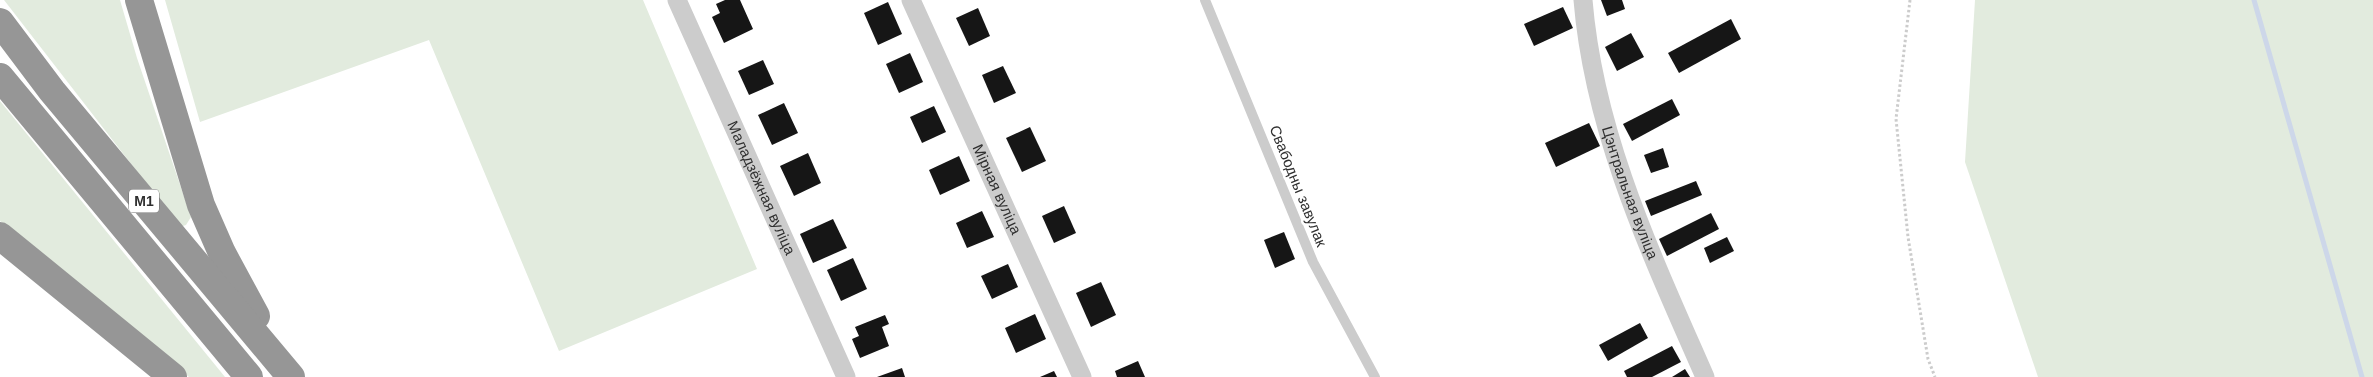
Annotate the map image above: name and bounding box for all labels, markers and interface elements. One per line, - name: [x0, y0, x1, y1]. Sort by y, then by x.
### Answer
- street label: Маладзёжная вуліца: [724, 118, 799, 258]
- street label: Свабодны завулак: [1266, 123, 1331, 249]
- street label: Цэнтральная вуліца: [1599, 124, 1662, 262]
- street label: Мірная вуліца: [970, 142, 1025, 237]
- road number: М1: [129, 190, 159, 212]

